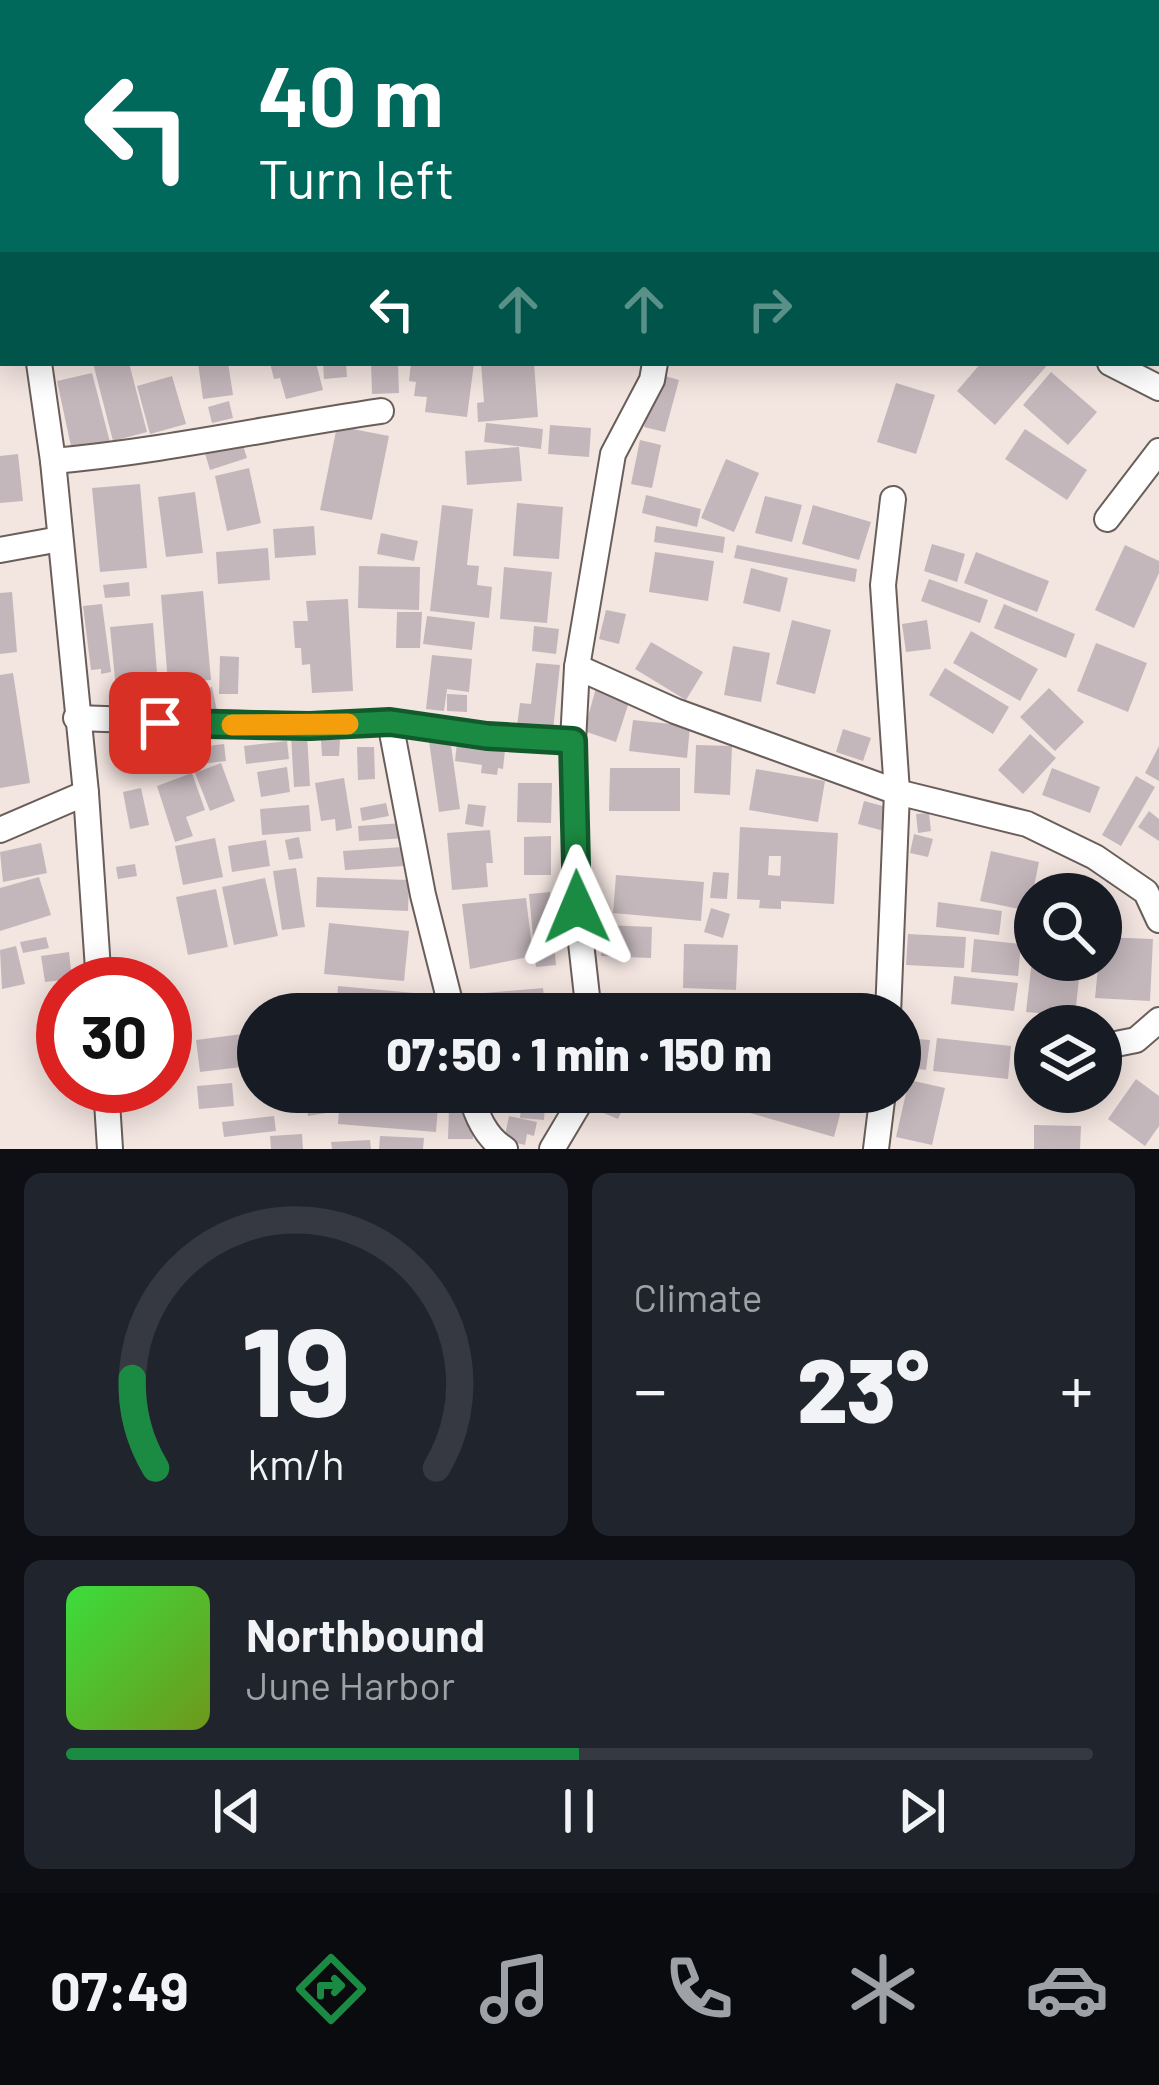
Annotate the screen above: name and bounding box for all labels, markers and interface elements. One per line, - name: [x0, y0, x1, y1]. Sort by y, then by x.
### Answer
- text: 40 m: [258, 43, 444, 144]
- icon: left: [60, 48, 216, 204]
- text: Turn left: [258, 145, 455, 210]
- icon: left: [359, 276, 425, 342]
- icon: ahead: [485, 276, 551, 342]
- icon: ahead: [611, 276, 677, 342]
- icon: right: [737, 276, 803, 342]
- pin: [109, 672, 211, 774]
- icon: arrive: [127, 690, 193, 756]
- position arrow: [514, 844, 640, 970]
- map controls: [1014, 873, 1122, 1113]
- button: search: [1014, 873, 1122, 981]
- speed limit sign: 30: [36, 957, 192, 1113]
- button: layers: [1014, 1005, 1122, 1113]
- text: 07:50 · 1 min · 150 m: [386, 1026, 772, 1080]
- text: Climate: [634, 1273, 763, 1320]
- text: 19: [241, 1292, 351, 1442]
- text: 23°: [797, 1333, 930, 1441]
- text: −: [634, 1348, 667, 1427]
- text: +: [1060, 1348, 1093, 1427]
- text: km/h: [247, 1436, 344, 1488]
- text: Northbound: [246, 1607, 485, 1661]
- text: June Harbor: [246, 1661, 455, 1708]
- icon: previous: [204, 1778, 270, 1844]
- icon: pause: [546, 1778, 612, 1844]
- icon: next: [889, 1778, 955, 1844]
- icon: directions: [289, 1947, 373, 2031]
- icon: music: [473, 1947, 557, 2031]
- icon: phone: [657, 1947, 741, 2031]
- icon: climate: [841, 1947, 925, 2031]
- icon: car: [1025, 1947, 1109, 2031]
- text: 07:49: [50, 1957, 189, 2022]

